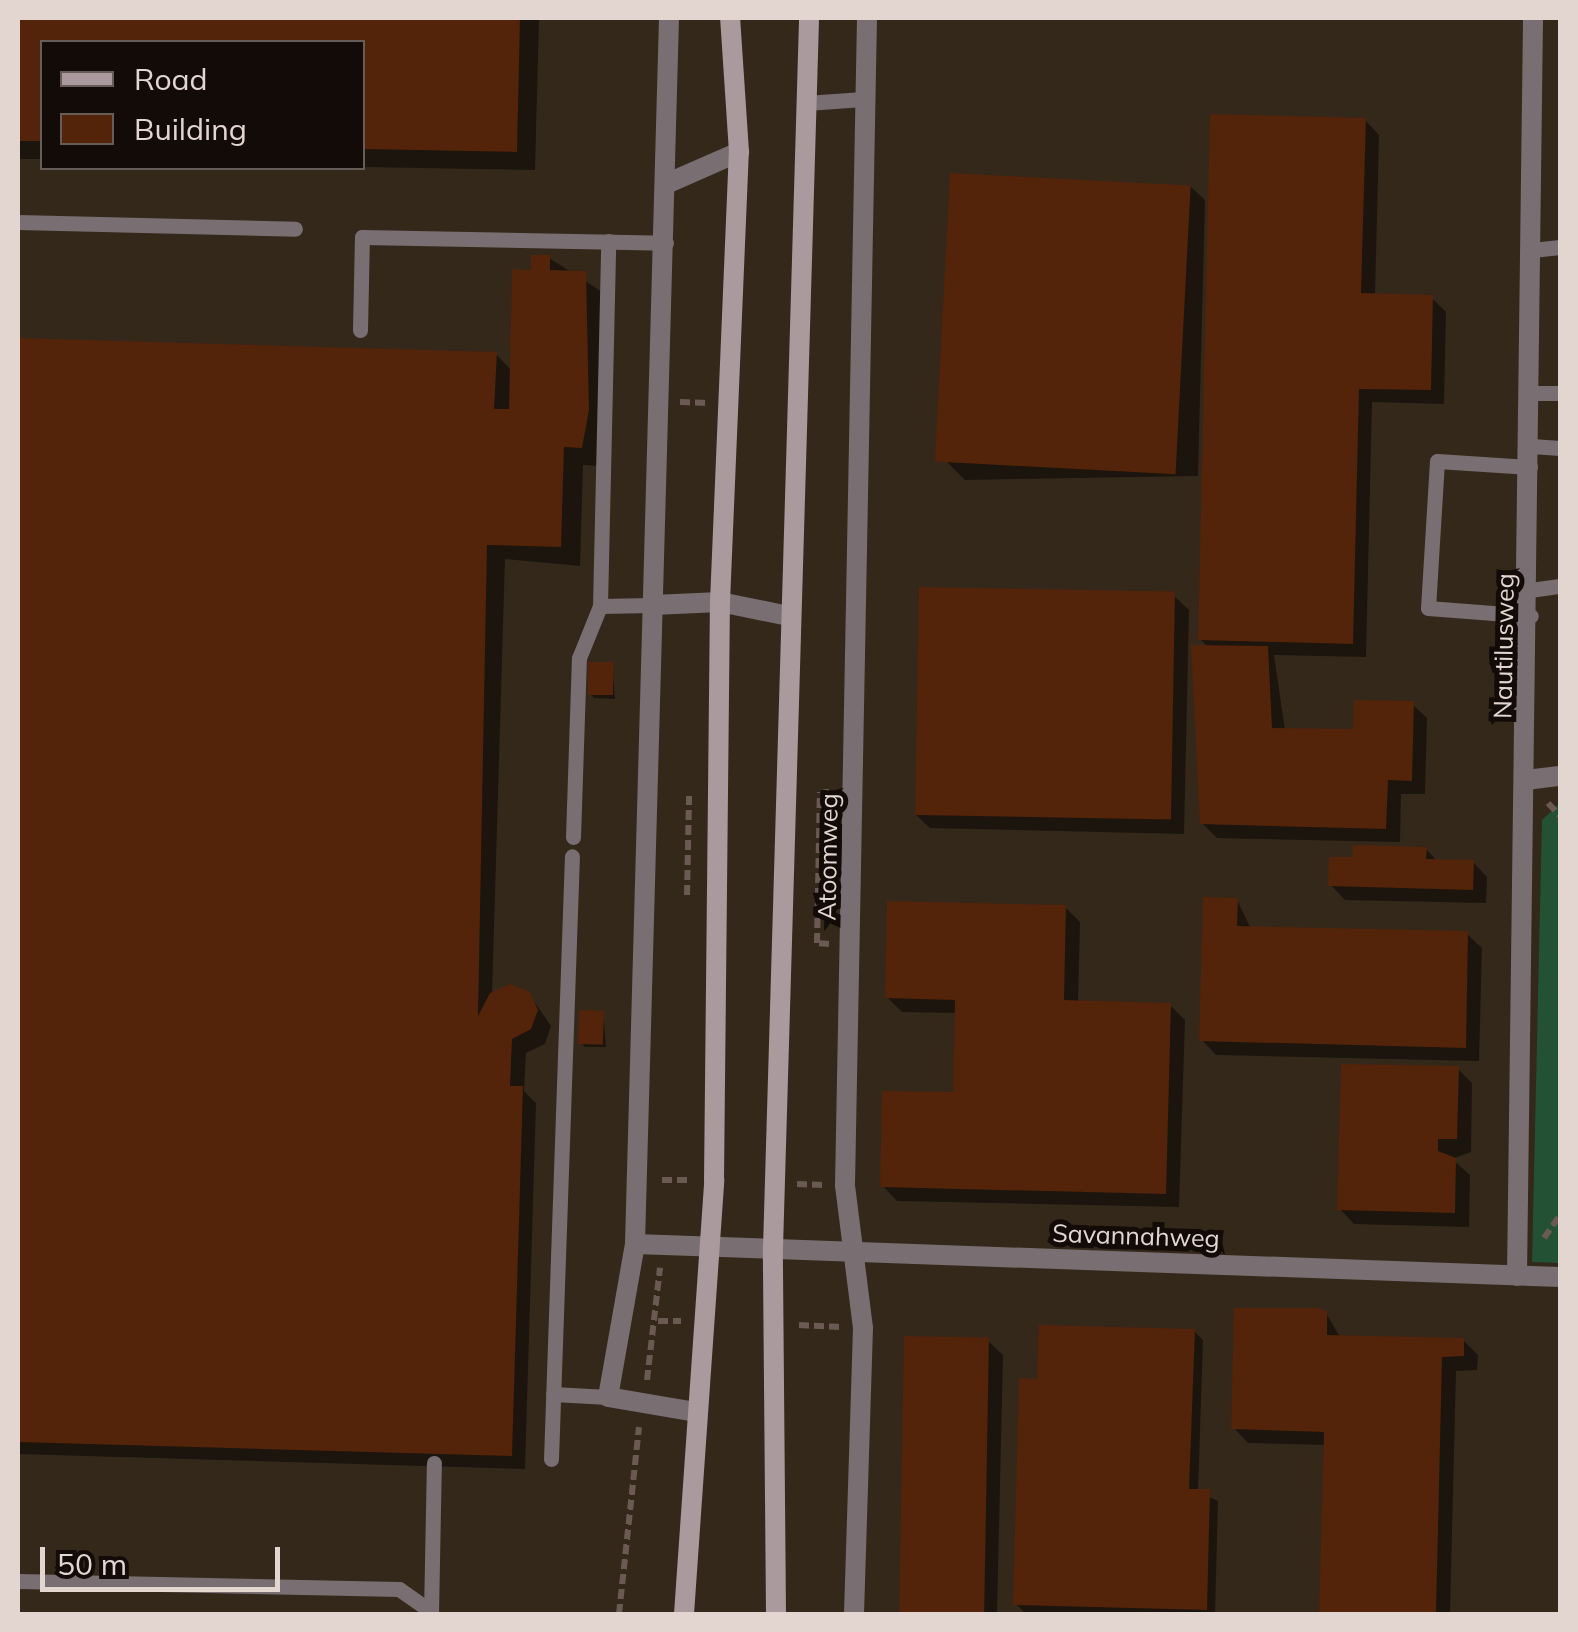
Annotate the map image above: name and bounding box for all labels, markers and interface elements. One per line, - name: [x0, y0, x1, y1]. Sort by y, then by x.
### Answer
- legend: [40, 40, 365, 170]
- text: Road: [134, 60, 208, 98]
- text: Building: [134, 110, 247, 148]
- street label: Nautilusweg: [1488, 573, 1520, 719]
- street label: Atoomweg: [812, 793, 844, 921]
- street label: Savannahweg: [1052, 1218, 1220, 1254]
- scale bar: [45, 1527, 285, 1589]
- text: 50 m: [57, 1545, 127, 1583]

